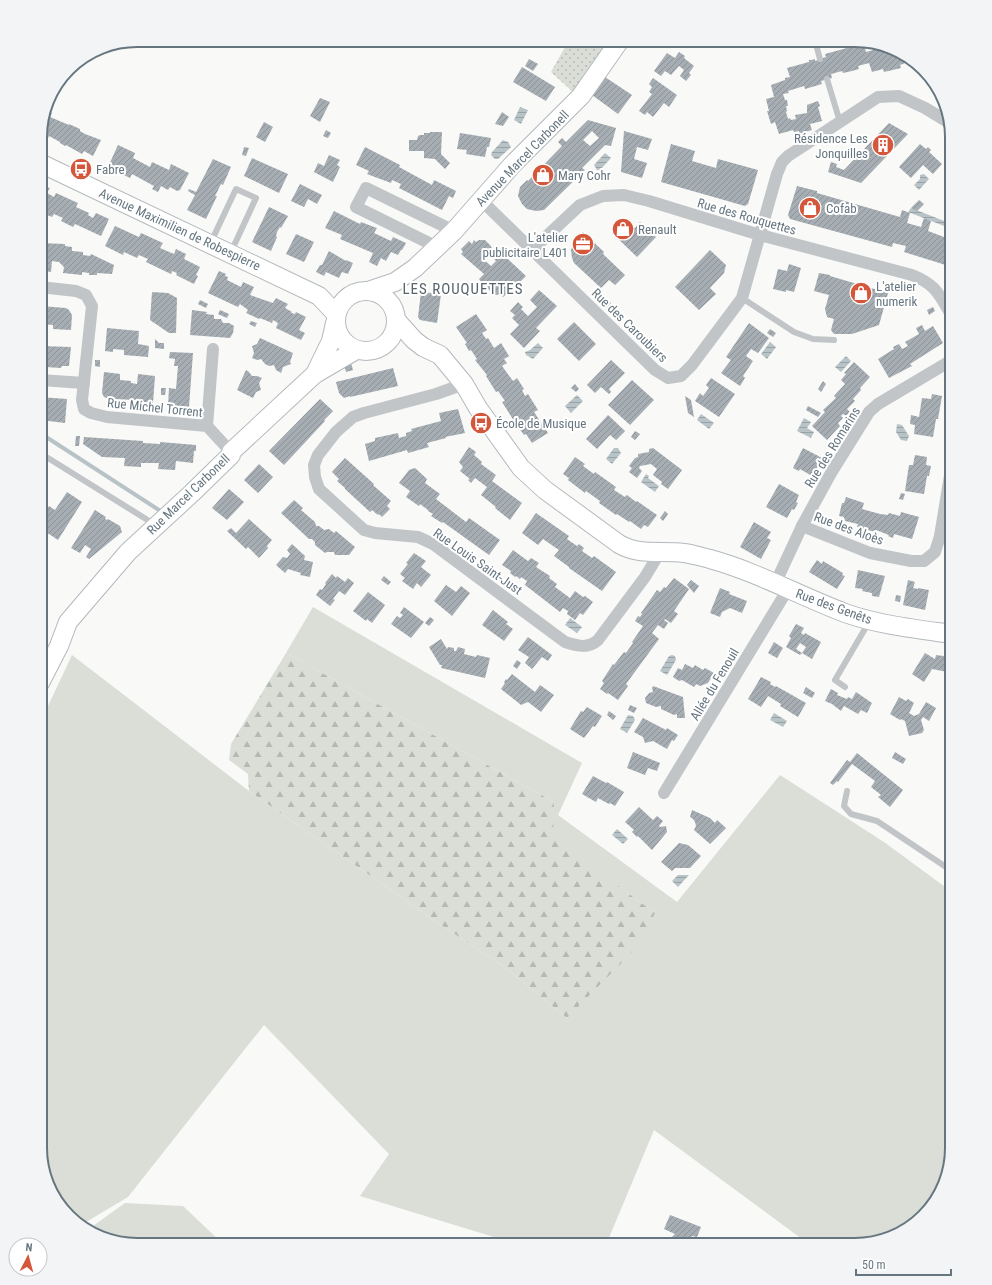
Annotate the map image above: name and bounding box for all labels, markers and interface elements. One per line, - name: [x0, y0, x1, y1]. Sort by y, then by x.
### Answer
- street label: Avenue Marcel Carbonell: [473, 107, 572, 209]
- place label: Résidence Les Jonquilles: [794, 131, 868, 161]
- building icon: Résidence Les Jonquilles: [870, 132, 896, 158]
- bus stop icon: Fabre: [68, 156, 94, 182]
- place label: Fabre: [96, 162, 125, 177]
- shop icon: Mary Cohr: [530, 162, 556, 188]
- place label: Mary Cohr: [558, 168, 611, 183]
- street label: Avenue Maximilien de Robespierre: [97, 185, 263, 273]
- street label: Rue des Rouquettes: [696, 195, 798, 238]
- shop icon: Cofab: [797, 195, 823, 221]
- place label: Cofab: [826, 201, 857, 216]
- shop icon: Renault: [610, 216, 636, 242]
- place label: Renault: [638, 222, 677, 237]
- place label: L'atelier publicitaire L401: [483, 230, 568, 260]
- office icon: L'atelier publicitaire L401: [570, 231, 596, 257]
- place label: L'atelier numerik: [876, 279, 917, 309]
- district label: LES ROUQUETTES: [402, 280, 524, 298]
- shop icon: L'atelier numerik: [848, 280, 874, 306]
- street label: Rue des Caroubiers: [589, 285, 671, 365]
- street label: Rue Michel Torrent: [106, 395, 204, 420]
- street label: Rue des Romarins: [802, 404, 863, 490]
- bus stop icon: École de Musique: [468, 410, 494, 436]
- place label: École de Musique: [496, 416, 586, 431]
- street label: Rue Marcel Carbonell: [144, 451, 233, 538]
- street label: Rue des Aloès: [812, 509, 886, 548]
- street label: Rue Louis Saint-Just: [430, 525, 525, 598]
- street label: Rue des Genêts: [794, 586, 874, 627]
- street label: Allée du Fenouil: [687, 645, 742, 723]
- north arrow: [8, 1237, 48, 1277]
- text: N: [25, 1241, 33, 1254]
- scale bar: [856, 1251, 951, 1277]
- text: 50 m: [862, 1258, 886, 1272]

